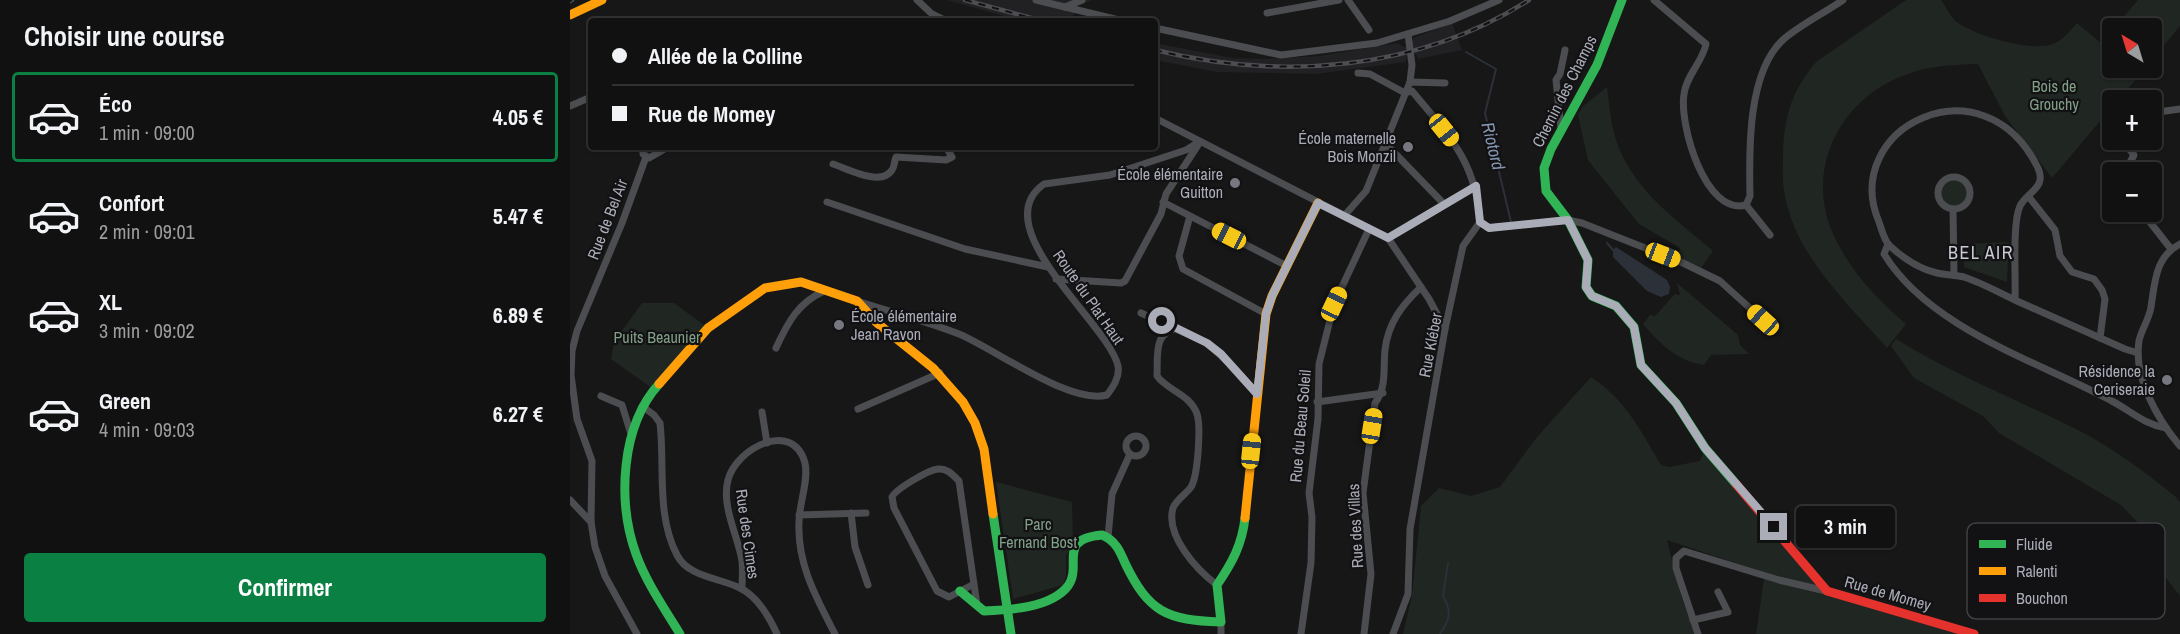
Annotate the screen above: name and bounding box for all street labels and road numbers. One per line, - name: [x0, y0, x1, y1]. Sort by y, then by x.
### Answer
- street label: Chemin des Champs: [1526, 31, 1602, 151]
- street label: Rue de Bel Air: [582, 175, 633, 262]
- street label: Route du Plat Haut: [1048, 245, 1130, 349]
- street label: Rue Kléber: [1413, 310, 1447, 379]
- street label: Rue du Beau Soleil: [1284, 369, 1316, 483]
- street label: Rue des Villas: [1342, 483, 1368, 569]
- street label: Rue des Cimes: [731, 488, 765, 580]
- street label: Rue de Momey: [1842, 570, 1934, 616]

